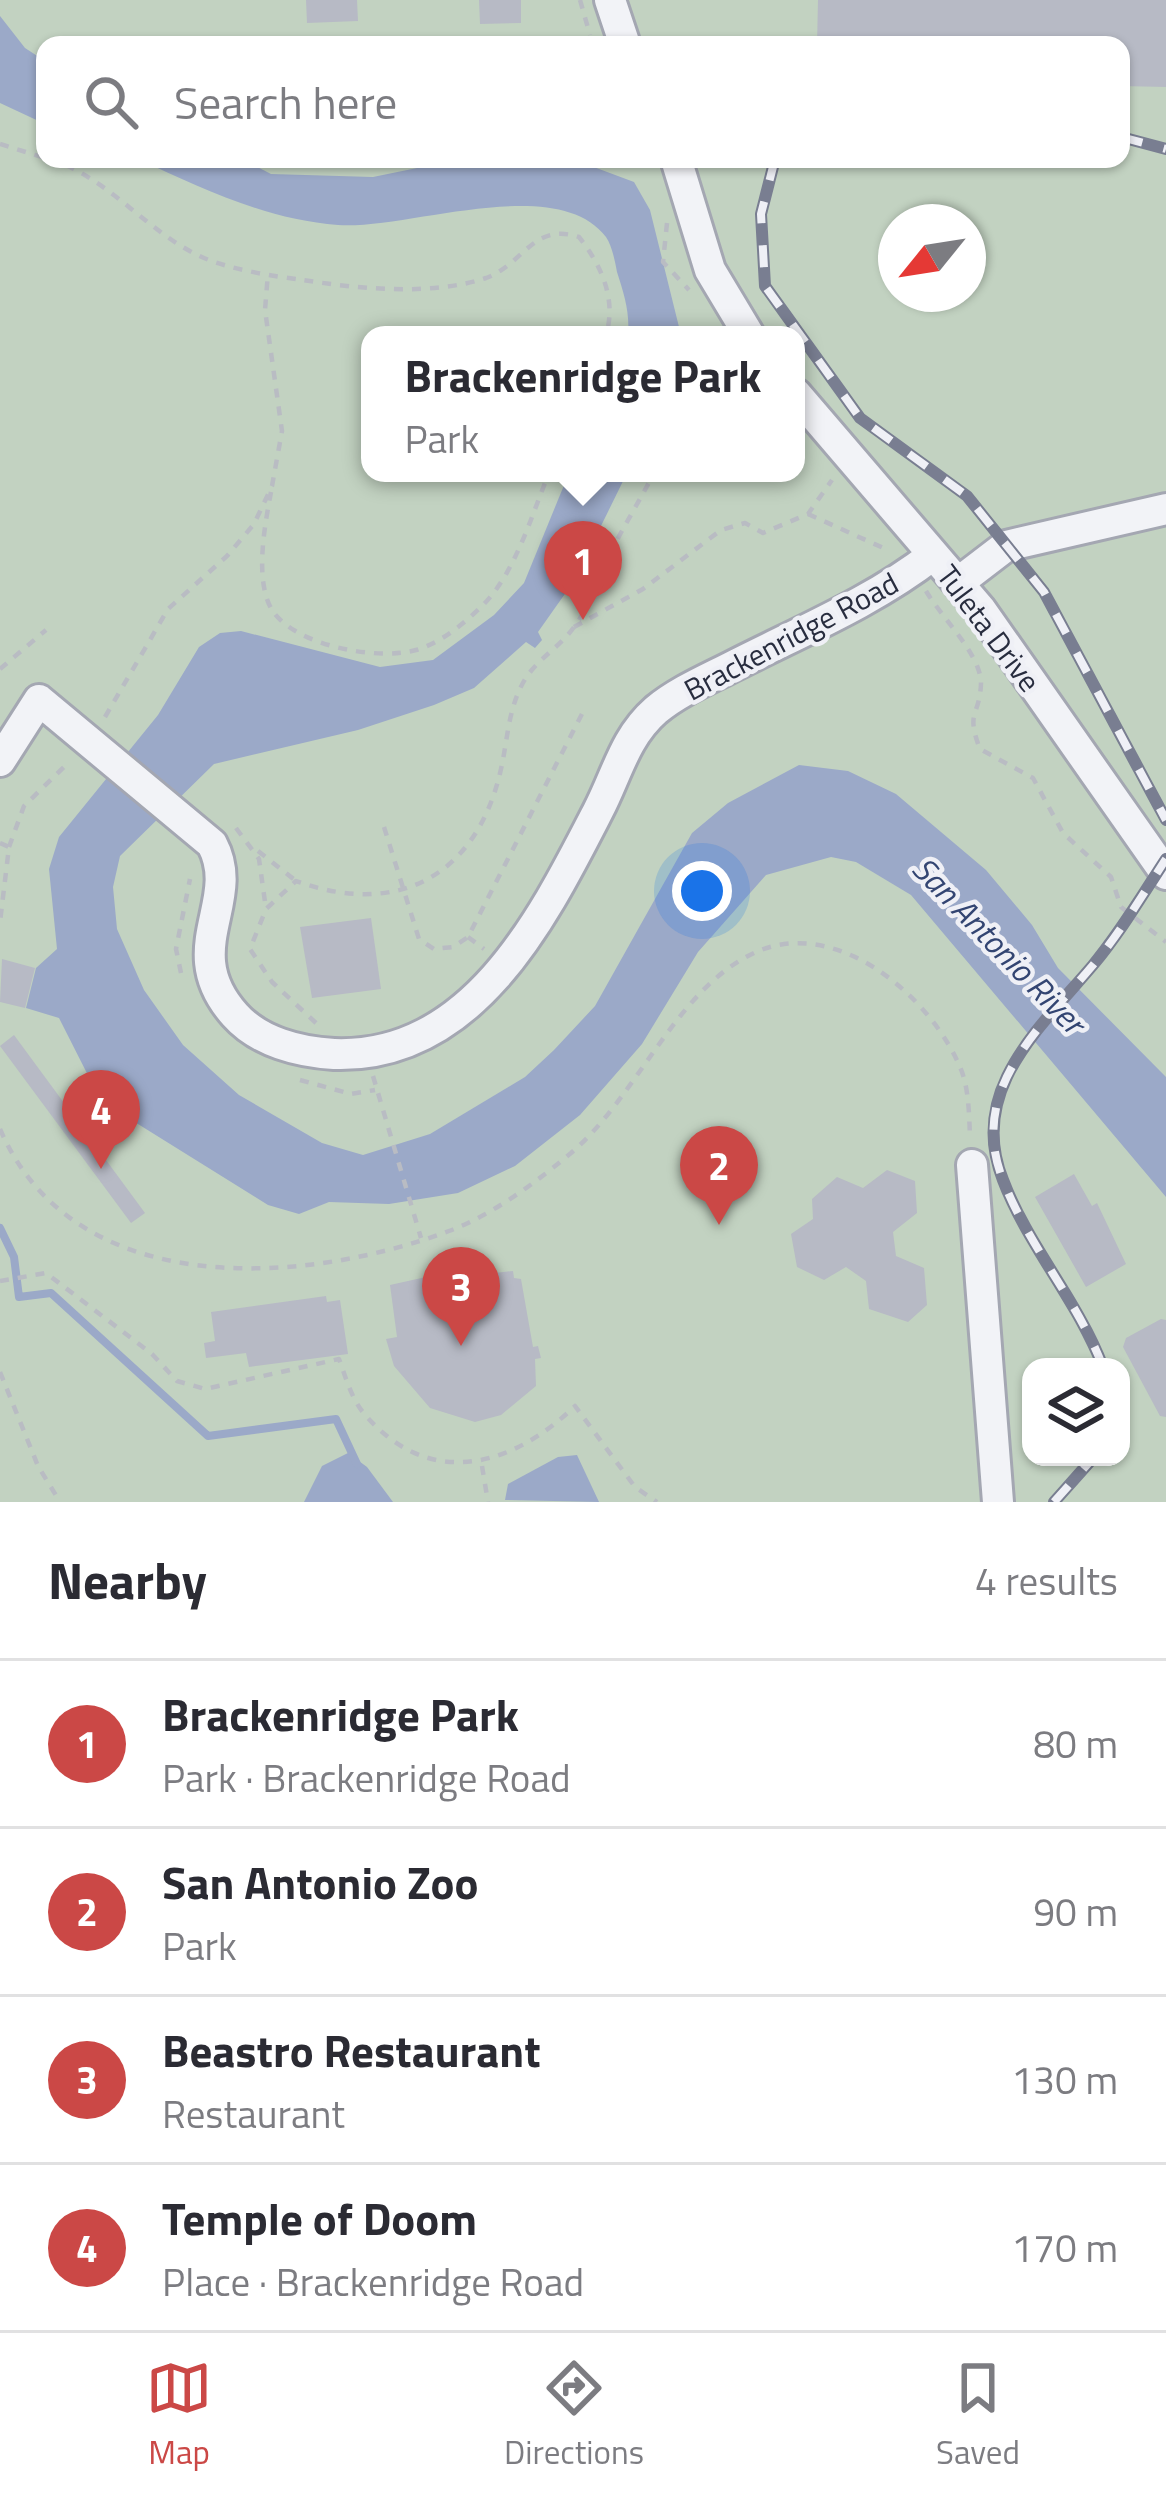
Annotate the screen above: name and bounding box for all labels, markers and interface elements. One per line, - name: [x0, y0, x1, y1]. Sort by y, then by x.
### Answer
- search box: [36, 36, 1130, 168]
- text: Search here: [174, 68, 397, 136]
- icon: search: [78, 69, 144, 135]
- north arrow: [878, 204, 986, 312]
- popup: [361, 326, 805, 482]
- text: Brackenridge Park: [405, 341, 761, 409]
- text: Park: [405, 409, 479, 468]
- pin: 1: [544, 521, 622, 620]
- street label: Tuleta Drive: [926, 555, 1052, 701]
- street label: Brackenridge Road: [676, 560, 906, 712]
- water label: San Antonio River: [901, 845, 1100, 1048]
- your location: [672, 861, 732, 921]
- pin: 4: [62, 1070, 140, 1169]
- pin: 2: [680, 1126, 758, 1225]
- pin: 3: [422, 1247, 500, 1346]
- map controls: [1022, 1358, 1130, 1466]
- button: layers: [1022, 1358, 1130, 1466]
- text: Nearby: [48, 1541, 207, 1619]
- text: 4 results: [975, 1551, 1118, 1610]
- text: Brackenridge Park: [162, 1680, 519, 1748]
- text: 1: [76, 1714, 98, 1773]
- text: 80 m: [1033, 1714, 1118, 1773]
- text: Park · Brackenridge Road: [162, 1748, 571, 1807]
- text: San Antonio Zoo: [162, 1848, 478, 1916]
- text: 2: [76, 1882, 98, 1941]
- text: 90 m: [1033, 1882, 1118, 1941]
- text: Park: [162, 1916, 237, 1975]
- text: Beastro Restaurant: [162, 2016, 541, 2084]
- text: 3: [76, 2050, 98, 2109]
- text: 130 m: [1011, 2050, 1118, 2109]
- text: Restaurant: [162, 2084, 345, 2143]
- text: Temple of Doom: [162, 2184, 477, 2252]
- text: 4: [76, 2218, 98, 2277]
- text: 170 m: [1011, 2218, 1118, 2277]
- text: Place · Brackenridge Road: [162, 2252, 584, 2311]
- tab: Map: [146, 2355, 212, 2477]
- tab: Directions: [504, 2355, 644, 2477]
- tab: Saved: [936, 2355, 1020, 2477]

